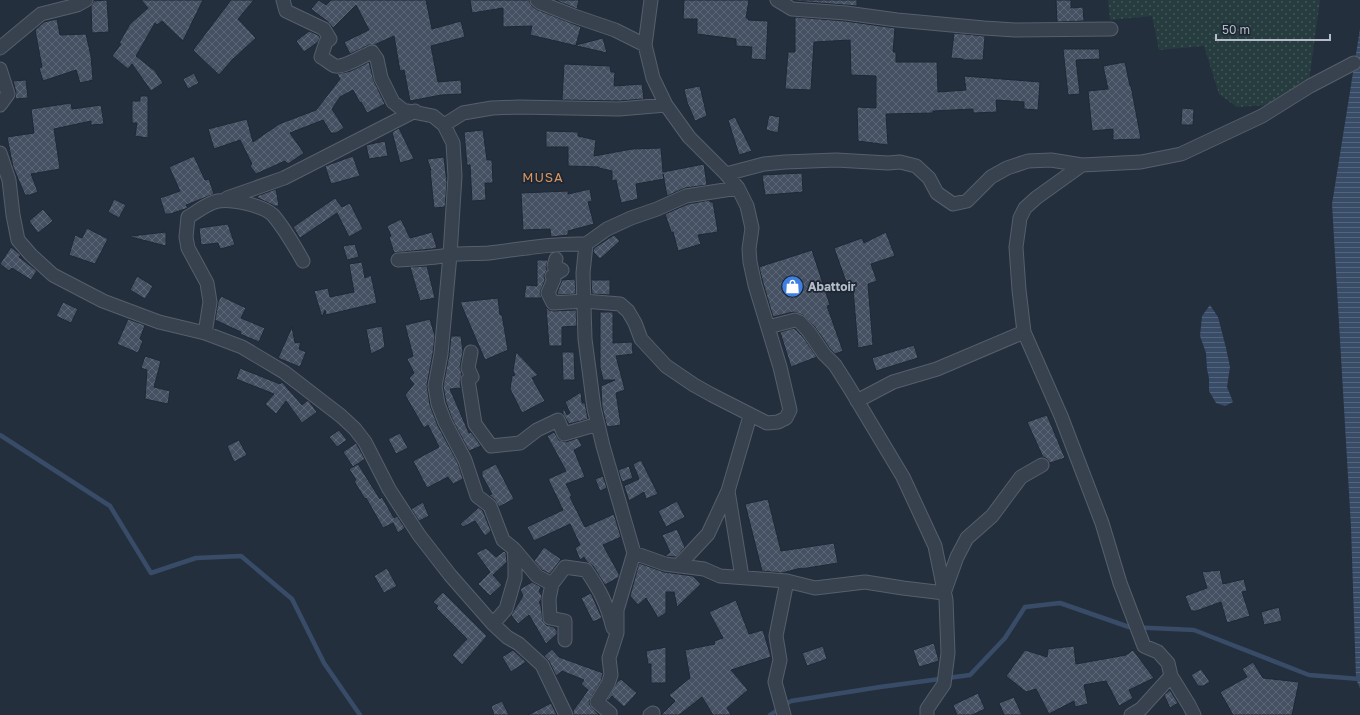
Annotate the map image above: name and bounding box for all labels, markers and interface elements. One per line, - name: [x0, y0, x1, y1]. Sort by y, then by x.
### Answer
- scale bar: [1216, 16, 1330, 42]
- text: 50 m: [1222, 22, 1250, 37]
- district label: MUSA: [522, 169, 564, 185]
- shop icon: Abattoir: [780, 274, 806, 300]
- place label: Abattoir: [808, 279, 856, 294]

